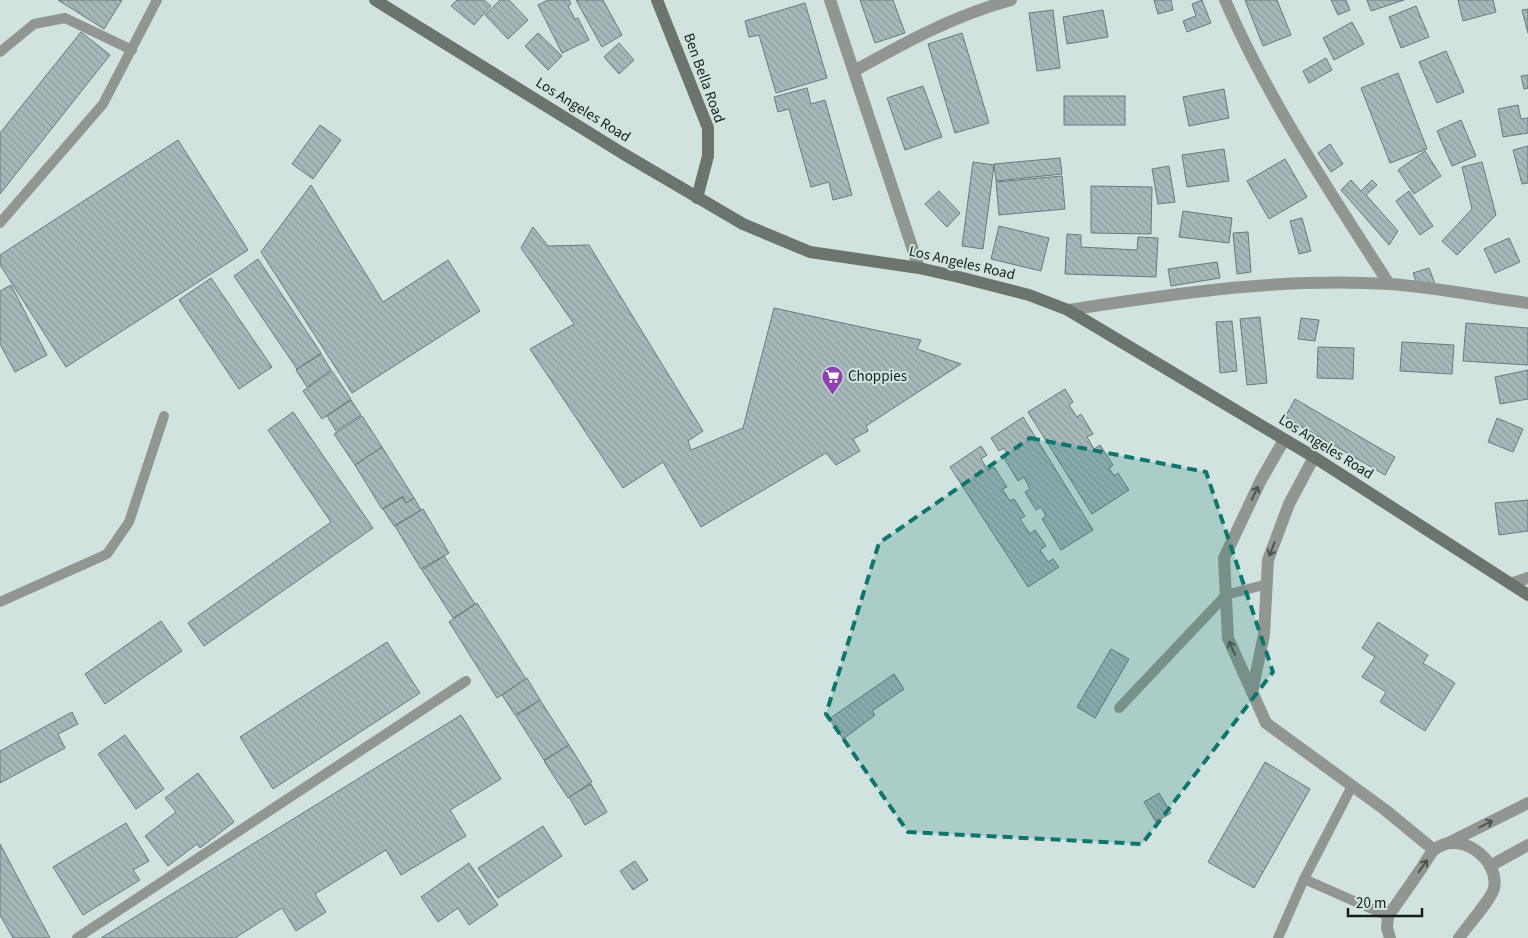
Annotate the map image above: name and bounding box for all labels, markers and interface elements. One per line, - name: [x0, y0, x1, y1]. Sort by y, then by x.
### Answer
- street label: Ben Bella Road: [678, 30, 730, 126]
- street label: Los Angeles Road: [531, 72, 635, 148]
- street label: Los Angeles Road: [907, 241, 1017, 285]
- supermarket icon: Choppies: [820, 364, 844, 395]
- place label: Choppies: [848, 366, 907, 387]
- street label: Los Angeles Road: [1274, 409, 1378, 485]
- one-way arrow: [1251, 486, 1260, 501]
- one-way arrow: [1267, 541, 1276, 556]
- one-way arrow: [1227, 641, 1237, 656]
- one-way arrow: [1478, 819, 1493, 829]
- one-way arrow: [1418, 859, 1428, 873]
- scale bar: [1348, 886, 1422, 918]
- text: 20 m: [1356, 893, 1386, 914]

